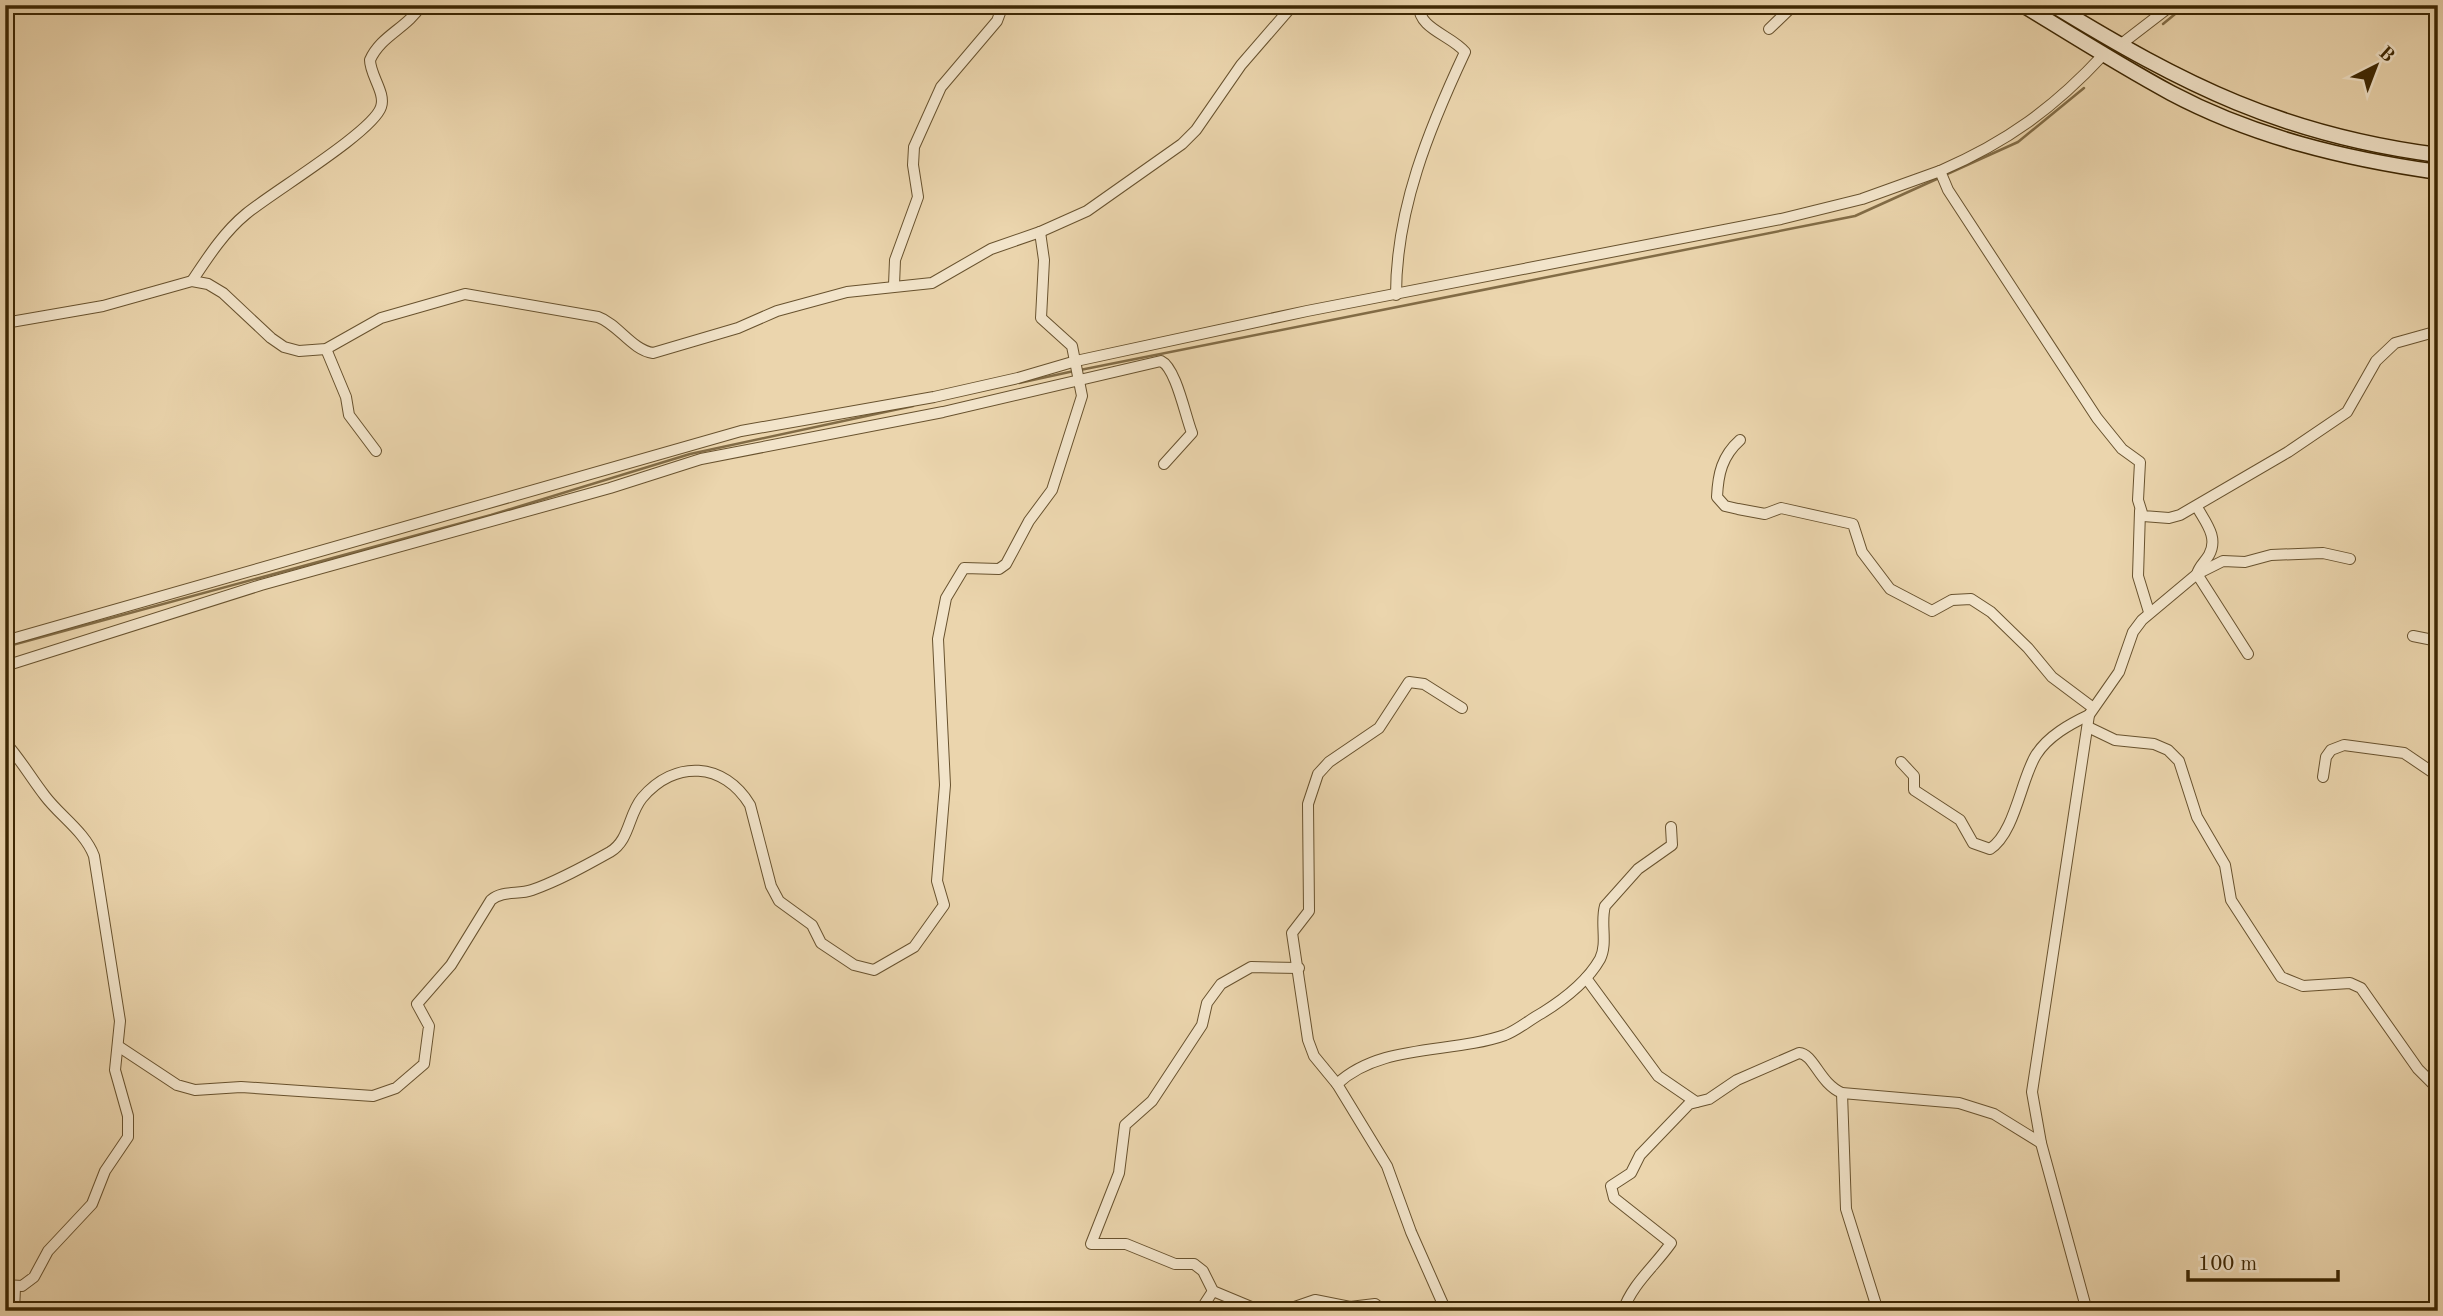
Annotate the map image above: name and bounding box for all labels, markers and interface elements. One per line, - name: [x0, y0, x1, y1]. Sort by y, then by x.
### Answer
- north arrow: [2342, 32, 2412, 102]
- text: B: [2374, 44, 2397, 67]
- scale bar: [2188, 1239, 2338, 1283]
- text: 100 m: [2198, 1254, 2257, 1275]

